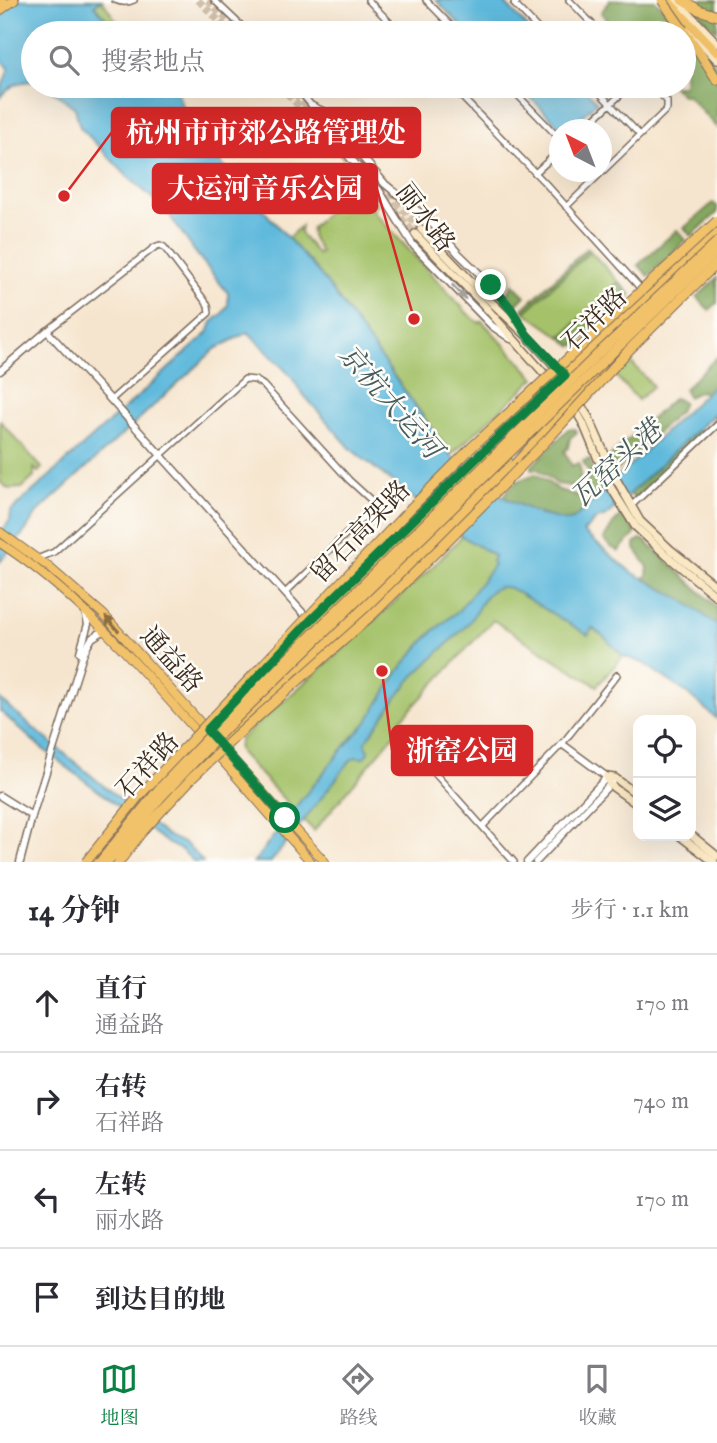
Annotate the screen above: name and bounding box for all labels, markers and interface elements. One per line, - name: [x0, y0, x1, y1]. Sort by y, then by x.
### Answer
- search box: [21, 21, 696, 98]
- icon: search: [45, 41, 83, 79]
- text: 搜索地点: [101, 46, 205, 79]
- callout: 杭州市市郊公路管理处: [112, 108, 420, 157]
- text: 杭州市市郊公路管理处: [126, 117, 406, 152]
- north arrow: [549, 119, 612, 182]
- callout: 大运河音乐公园: [153, 164, 377, 213]
- text: 大运河音乐公园: [167, 173, 363, 208]
- street label: 丽水路: [388, 177, 461, 259]
- route end: [475, 269, 506, 300]
- street label: 石祥路: [556, 281, 635, 359]
- one-way arrow: [451, 283, 467, 300]
- water label: 京杭大运河: [330, 338, 452, 471]
- water label: 瓦窑头港: [565, 411, 674, 516]
- street label: 留石高架路: [304, 474, 418, 590]
- one-way arrow: [105, 616, 121, 633]
- street label: 通益路: [133, 620, 209, 700]
- map controls: [633, 715, 696, 841]
- button: locate: [633, 715, 696, 778]
- street label: 石祥路: [110, 726, 186, 806]
- callout: 浙窑公园: [392, 726, 532, 775]
- text: 浙窑公园: [406, 735, 518, 770]
- button: layers: [633, 778, 696, 841]
- route start: [269, 802, 300, 833]
- text: 14 分钟: [28, 893, 120, 931]
- text: 步行 · 1.1 km: [571, 896, 689, 925]
- text: 直行: [95, 973, 147, 1006]
- icon: ahead: [28, 984, 66, 1022]
- text: 170 m: [636, 989, 689, 1018]
- text: 通益路: [95, 1011, 164, 1040]
- text: 右转: [95, 1071, 147, 1104]
- icon: right: [28, 1082, 66, 1120]
- text: 740 m: [633, 1087, 689, 1116]
- text: 石祥路: [95, 1109, 164, 1138]
- text: 左转: [95, 1169, 147, 1202]
- icon: left: [28, 1180, 66, 1218]
- text: 170 m: [636, 1185, 689, 1214]
- text: 丽水路: [95, 1207, 164, 1236]
- icon: arrive: [28, 1278, 66, 1316]
- text: 到达目的地: [95, 1284, 225, 1317]
- tab: 地图: [100, 1360, 139, 1431]
- tab: 路线: [339, 1360, 378, 1431]
- tab: 收藏: [578, 1360, 617, 1431]

